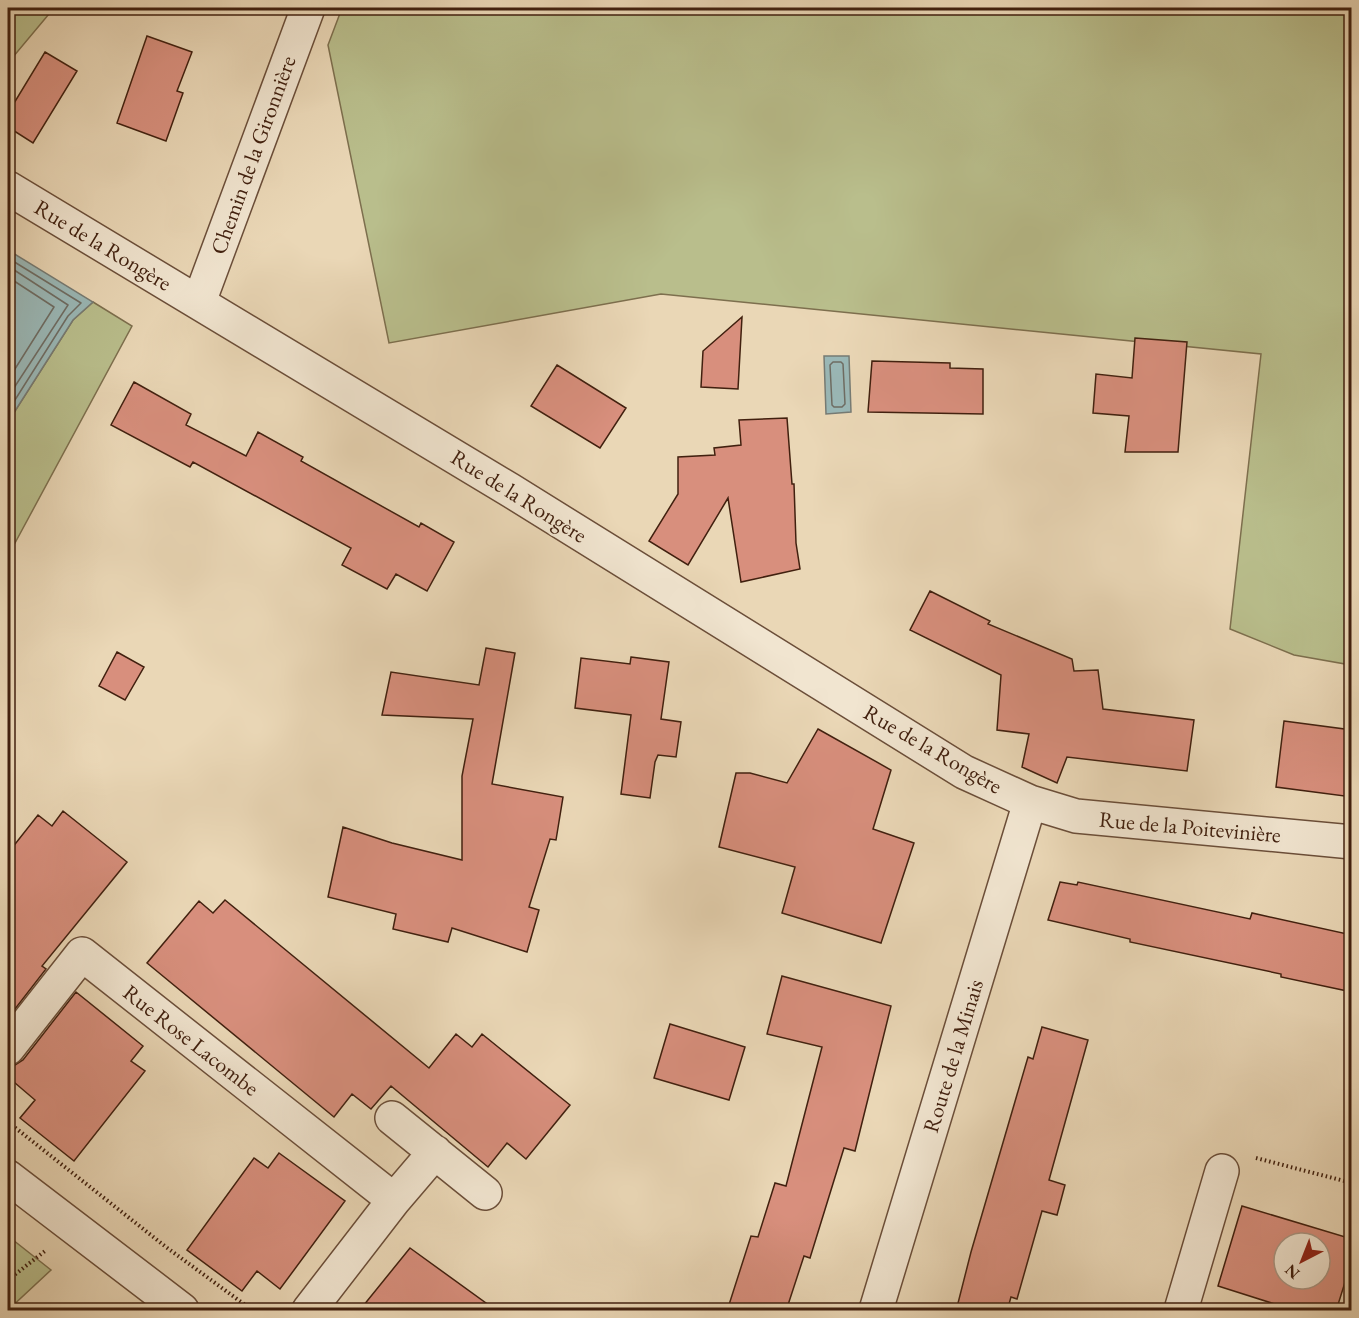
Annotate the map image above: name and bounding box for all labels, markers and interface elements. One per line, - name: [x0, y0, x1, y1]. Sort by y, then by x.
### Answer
- street label: Chemin de la Gironnière: [204, 51, 303, 258]
- street label: Rue de la Rongère: [29, 193, 177, 298]
- street label: Rue de la Rongère: [446, 443, 593, 550]
- street label: Rue de la Rongère: [859, 698, 1008, 801]
- street label: Rue de la Poitevinière: [1098, 805, 1282, 849]
- street label: Route de la Minais: [916, 976, 990, 1136]
- street label: Rue Rose Lacombe: [117, 978, 265, 1102]
- north arrow: [1272, 1231, 1332, 1291]
- text: N: [1280, 1260, 1304, 1284]

